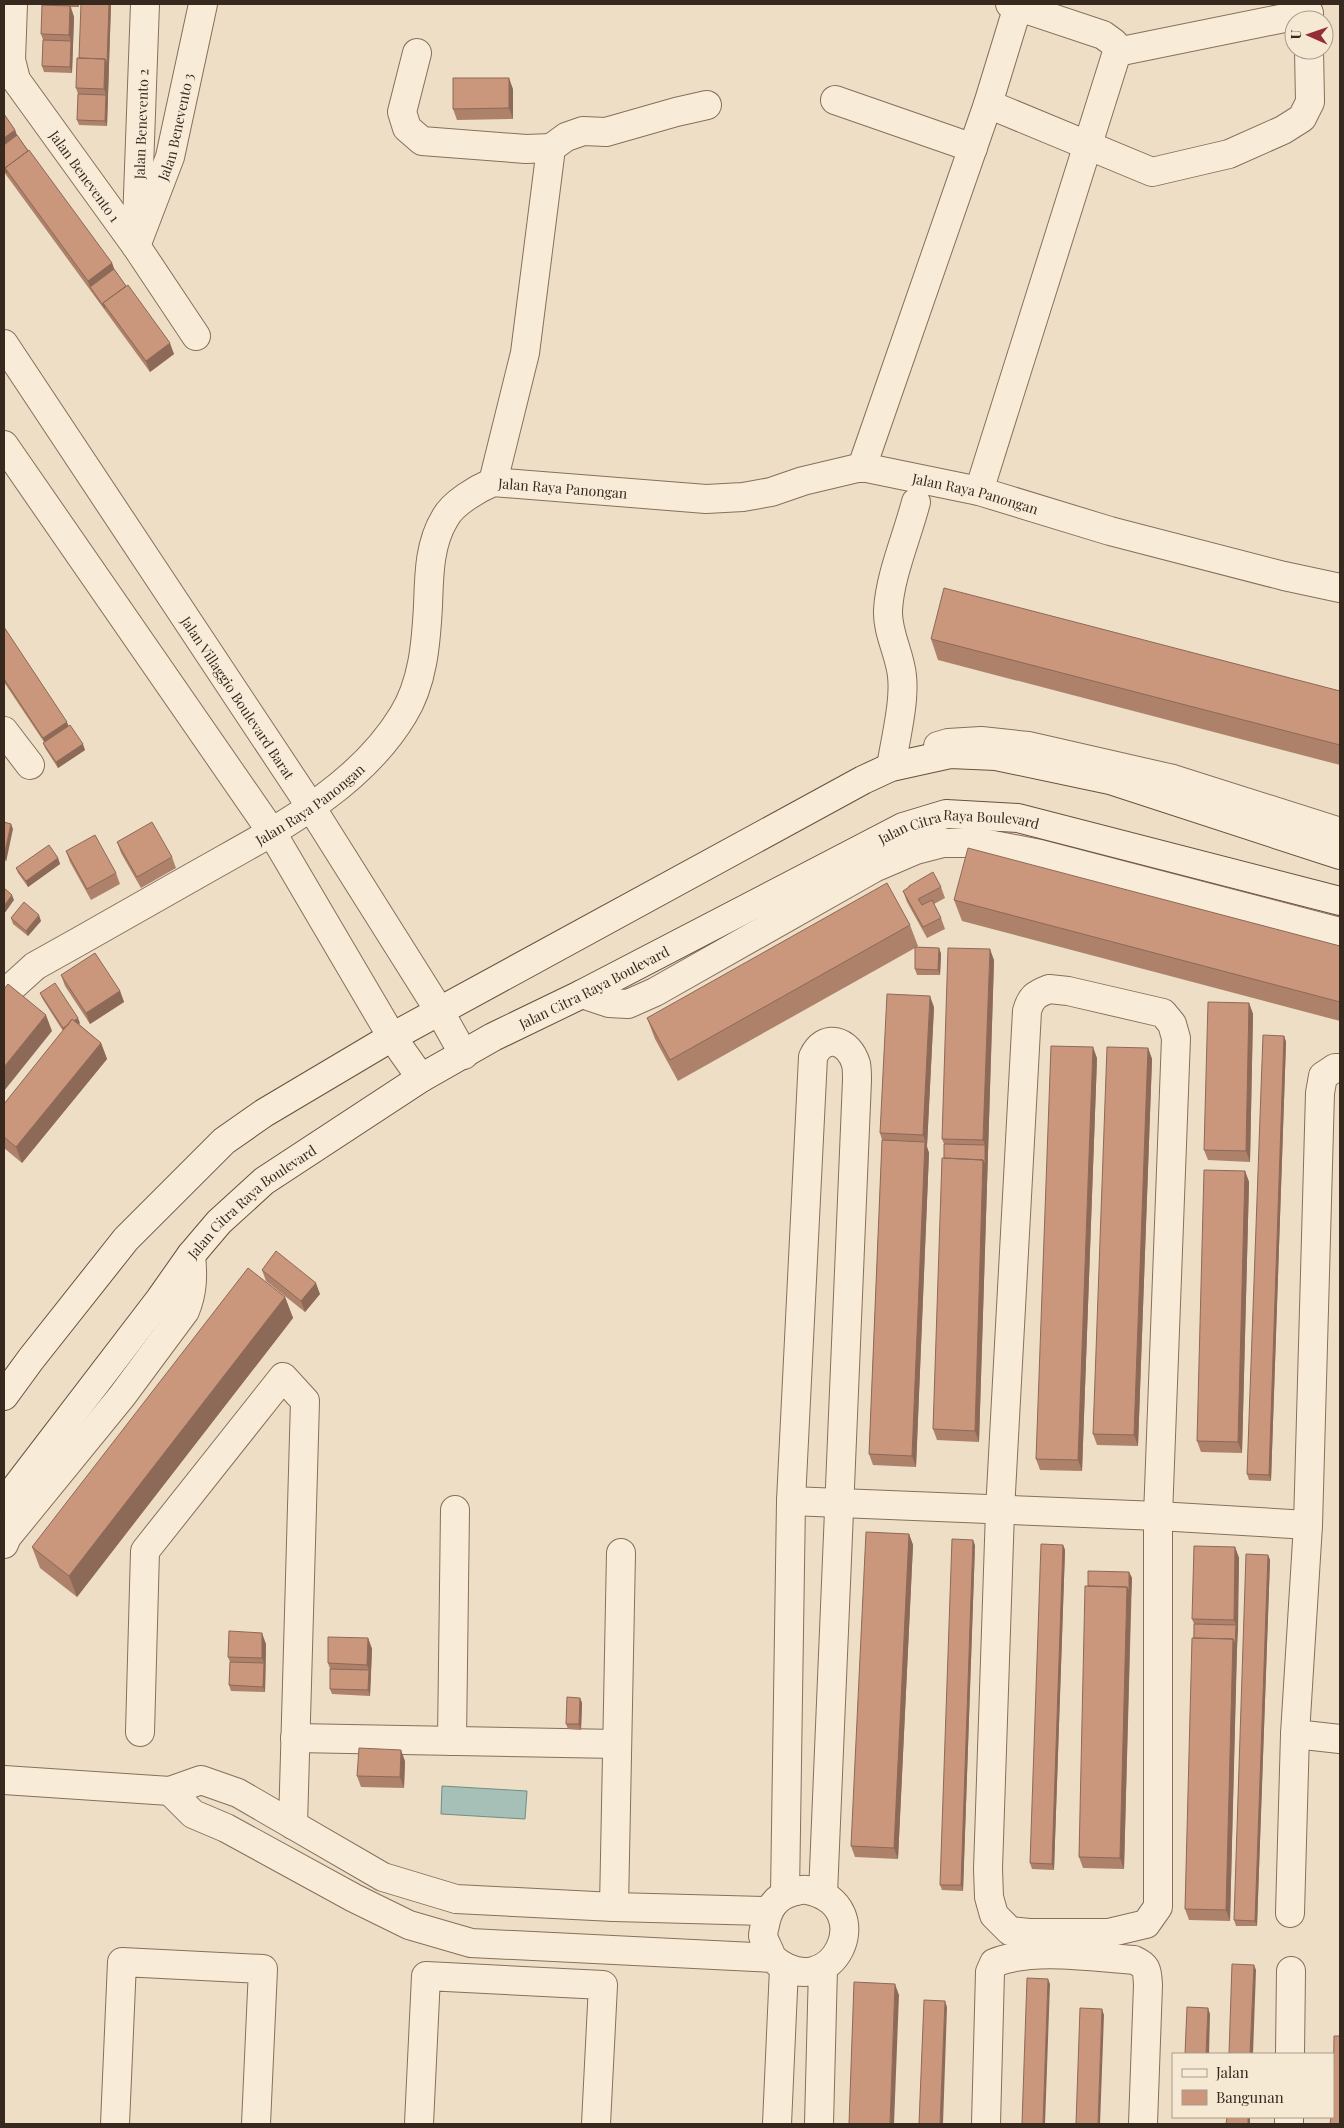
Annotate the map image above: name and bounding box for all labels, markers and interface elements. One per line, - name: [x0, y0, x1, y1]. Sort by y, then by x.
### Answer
- north arrow: [1284, 10, 1334, 60]
- text: U: [1286, 29, 1305, 40]
- street label: Jalan Benevento 2: [129, 68, 152, 181]
- street label: Jalan Benevento 3: [152, 71, 197, 184]
- street label: Jalan Benevento 1: [45, 125, 125, 226]
- street label: Jalan Raya Panongan: [910, 468, 1041, 518]
- street label: Jalan Raya Panongan: [497, 473, 629, 502]
- street label: Jalan Villaggio Boulevard Barat: [177, 611, 300, 784]
- street label: Jalan Raya Panongan: [251, 759, 369, 849]
- street label: Jalan Citra Raya Boulevard: [874, 804, 1042, 848]
- street label: Jalan Citra Raya Boulevard: [515, 941, 672, 1033]
- street label: Jalan Citra Raya Boulevard: [182, 1140, 320, 1263]
- legend: [1172, 2053, 1334, 2118]
- text: Jalan: [1215, 2062, 1249, 2082]
- text: Bangunan: [1216, 2087, 1284, 2107]

